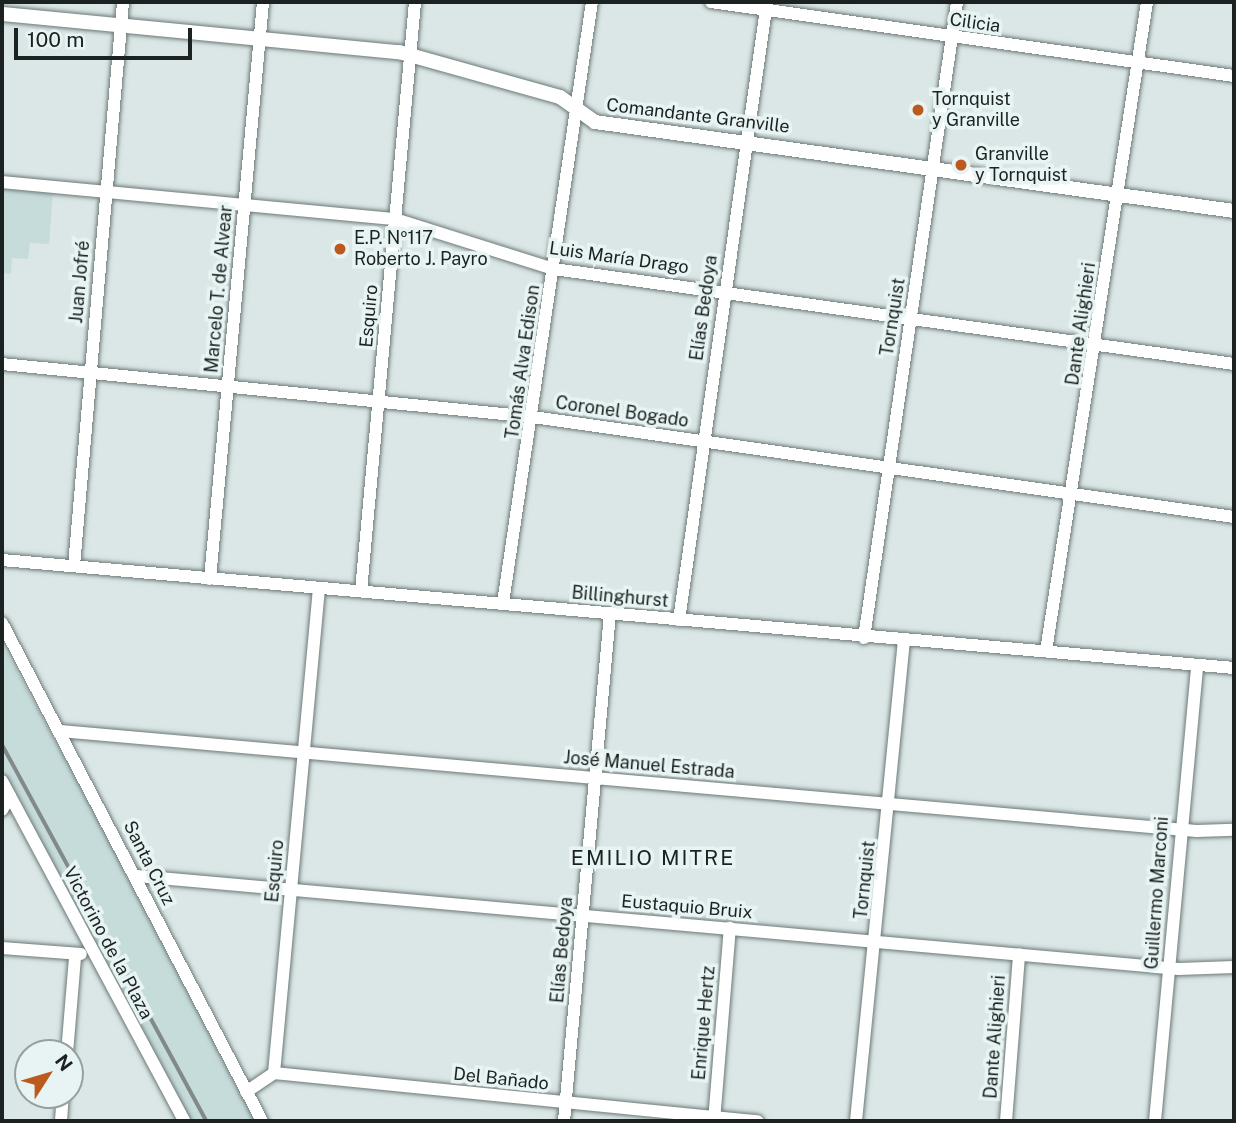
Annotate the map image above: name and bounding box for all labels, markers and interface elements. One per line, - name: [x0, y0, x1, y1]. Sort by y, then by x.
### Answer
- street label: Cilicia: [948, 9, 1002, 37]
- scale bar: [18, 14, 196, 58]
- text: 100 m: [27, 27, 84, 52]
- place label: Tornquist y Granville: [932, 89, 1020, 132]
- street label: Comandante Granville: [605, 94, 791, 138]
- marker: Tornquist y Granville: [910, 102, 926, 118]
- place label: Granville y Tornquist: [975, 144, 1068, 186]
- marker: Granville y Tornquist: [953, 157, 969, 173]
- street label: Marcelo T. de Alvear: [201, 204, 237, 374]
- place label: E.P. Nº117 Roberto J. Payro: [354, 228, 488, 270]
- street label: Luis María Drago: [548, 238, 690, 278]
- street label: Juan Jofré: [66, 240, 94, 324]
- marker: E.P. Nº117 Roberto J. Payro: [332, 241, 348, 257]
- street label: Elías Bedoya: [686, 254, 722, 362]
- street label: Dante Alighieri: [1062, 261, 1100, 387]
- street label: Tornquist: [876, 276, 910, 358]
- street label: Tomás Alva Edison: [501, 283, 545, 441]
- street label: Esquiro: [355, 284, 383, 348]
- street label: Coronel Bogado: [554, 392, 690, 432]
- street label: Billinghurst: [571, 582, 669, 612]
- street label: José Manuel Estrada: [563, 747, 735, 783]
- street label: Guillermo Marconi: [1141, 816, 1173, 970]
- street label: Santa Cruz: [119, 817, 179, 909]
- street label: Esquiro: [261, 839, 289, 903]
- street label: Tornquist: [850, 840, 880, 920]
- district label: EMILIO MITRE: [572, 845, 734, 871]
- street label: Victorino de la Plaza: [59, 863, 157, 1023]
- street label: Eustaquio Bruix: [620, 890, 754, 924]
- street label: Elías Bedoya: [547, 896, 577, 1004]
- street label: Enrique Hertz: [688, 965, 720, 1081]
- street label: Dante Alighieri: [980, 974, 1010, 1100]
- north arrow: [14, 1039, 84, 1109]
- text: N: [51, 1050, 77, 1075]
- street label: Del Bañado: [452, 1063, 550, 1095]

